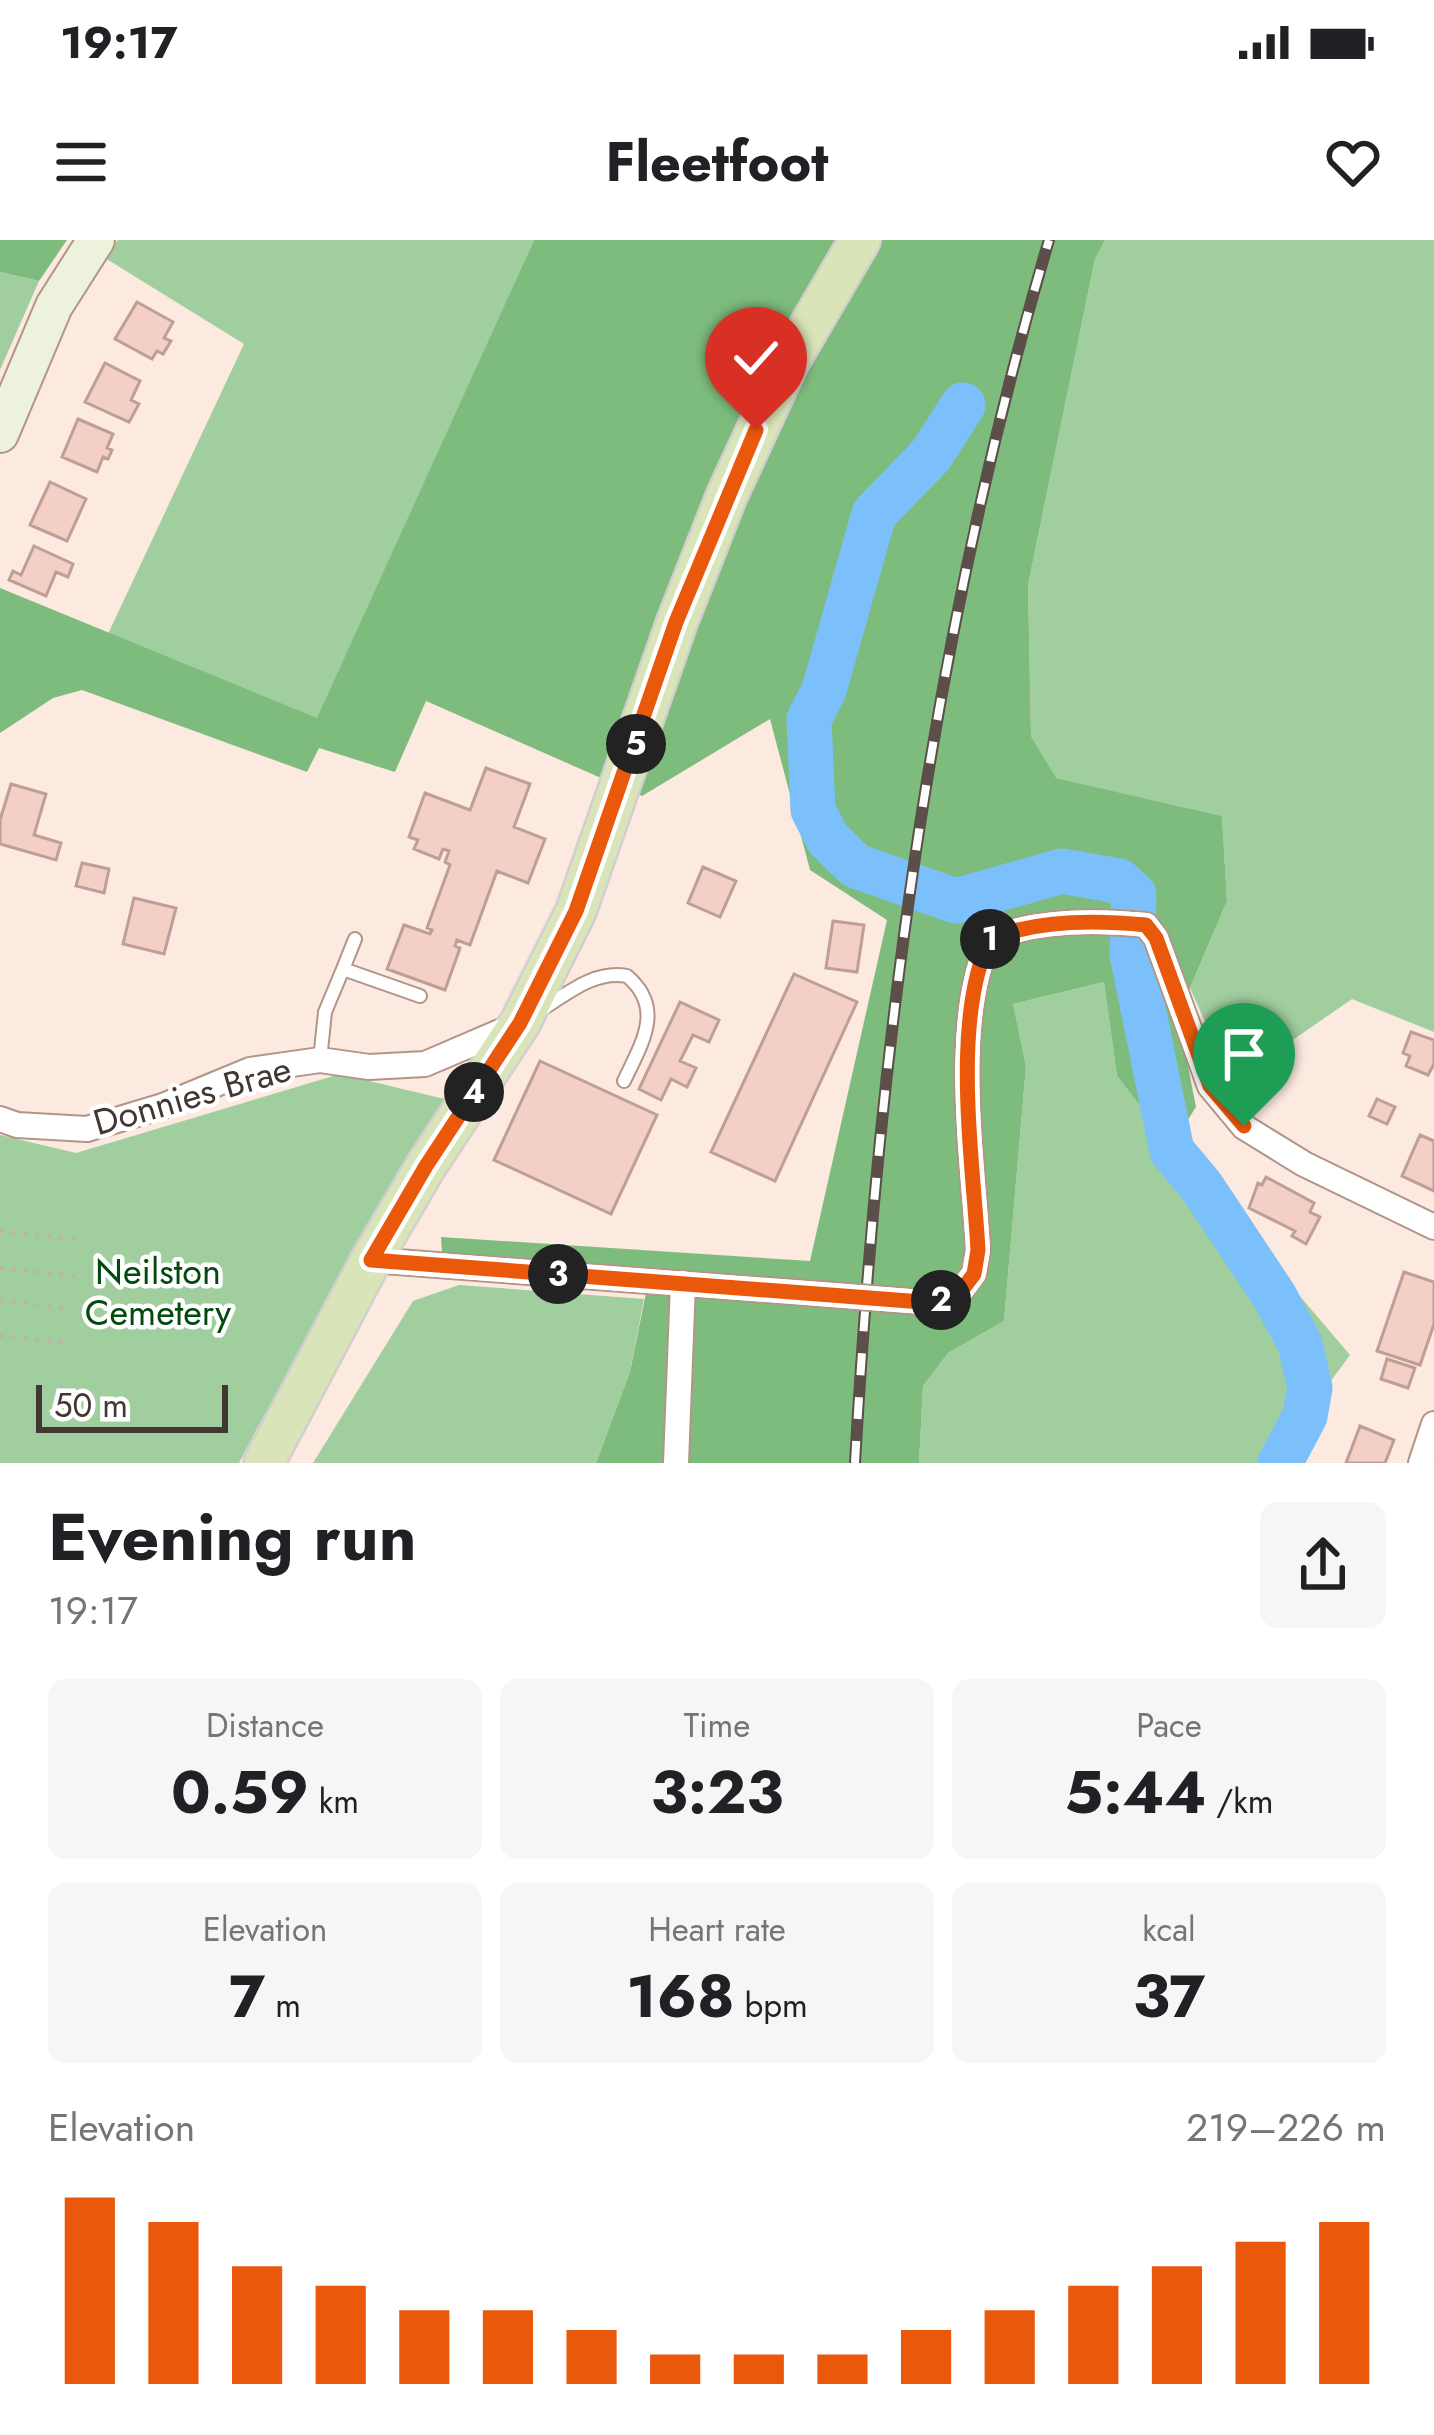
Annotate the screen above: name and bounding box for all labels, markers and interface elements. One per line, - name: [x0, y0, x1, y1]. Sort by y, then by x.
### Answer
- text: 19:17: [60, 10, 178, 75]
- text: Fleetfoot: [606, 123, 828, 201]
- icon: menu: [48, 129, 114, 195]
- icon: heart: [1320, 129, 1386, 195]
- pin: [705, 307, 807, 430]
- icon: check: [723, 325, 789, 391]
- pin: 5: [606, 714, 666, 774]
- text: 5: [625, 720, 647, 767]
- pin: 1: [960, 909, 1020, 969]
- text: 1: [982, 915, 998, 962]
- pin: [1193, 1003, 1295, 1126]
- icon: arrive: [1211, 1021, 1277, 1087]
- street label: Donnies Brae: [87, 1042, 297, 1148]
- pin: 4: [444, 1062, 504, 1122]
- text: 4: [462, 1068, 486, 1115]
- pin: 3: [528, 1244, 588, 1304]
- park label: Neilston Cemetery: [85, 1245, 231, 1338]
- text: 3: [548, 1250, 568, 1297]
- pin: 2: [911, 1270, 971, 1330]
- text: 2: [930, 1276, 952, 1323]
- scale bar: [36, 1379, 228, 1432]
- text: 50 m: [54, 1382, 128, 1429]
- text: Evening run: [48, 1489, 417, 1585]
- button: share: [1260, 1502, 1386, 1628]
- text: 19:17: [48, 1582, 138, 1639]
- text: Distance: [206, 1702, 324, 1749]
- text: Time: [684, 1702, 750, 1749]
- text: Pace: [1136, 1702, 1202, 1749]
- text: 0.59: [171, 1749, 309, 1836]
- text: 3:23: [650, 1749, 784, 1836]
- text: 5:44: [1065, 1749, 1206, 1836]
- text: km: [309, 1778, 359, 1825]
- text: /km: [1206, 1778, 1273, 1825]
- text: Elevation: [203, 1906, 327, 1953]
- text: Heart rate: [648, 1906, 786, 1953]
- text: kcal: [1142, 1906, 1196, 1953]
- text: 7: [229, 1953, 265, 2040]
- text: 168: [626, 1953, 735, 2040]
- text: 37: [1133, 1953, 1205, 2040]
- text: m: [265, 1982, 301, 2029]
- text: bpm: [735, 1982, 808, 2029]
- text: Elevation: [48, 2099, 195, 2156]
- text: 219–226 m: [1186, 2099, 1386, 2156]

